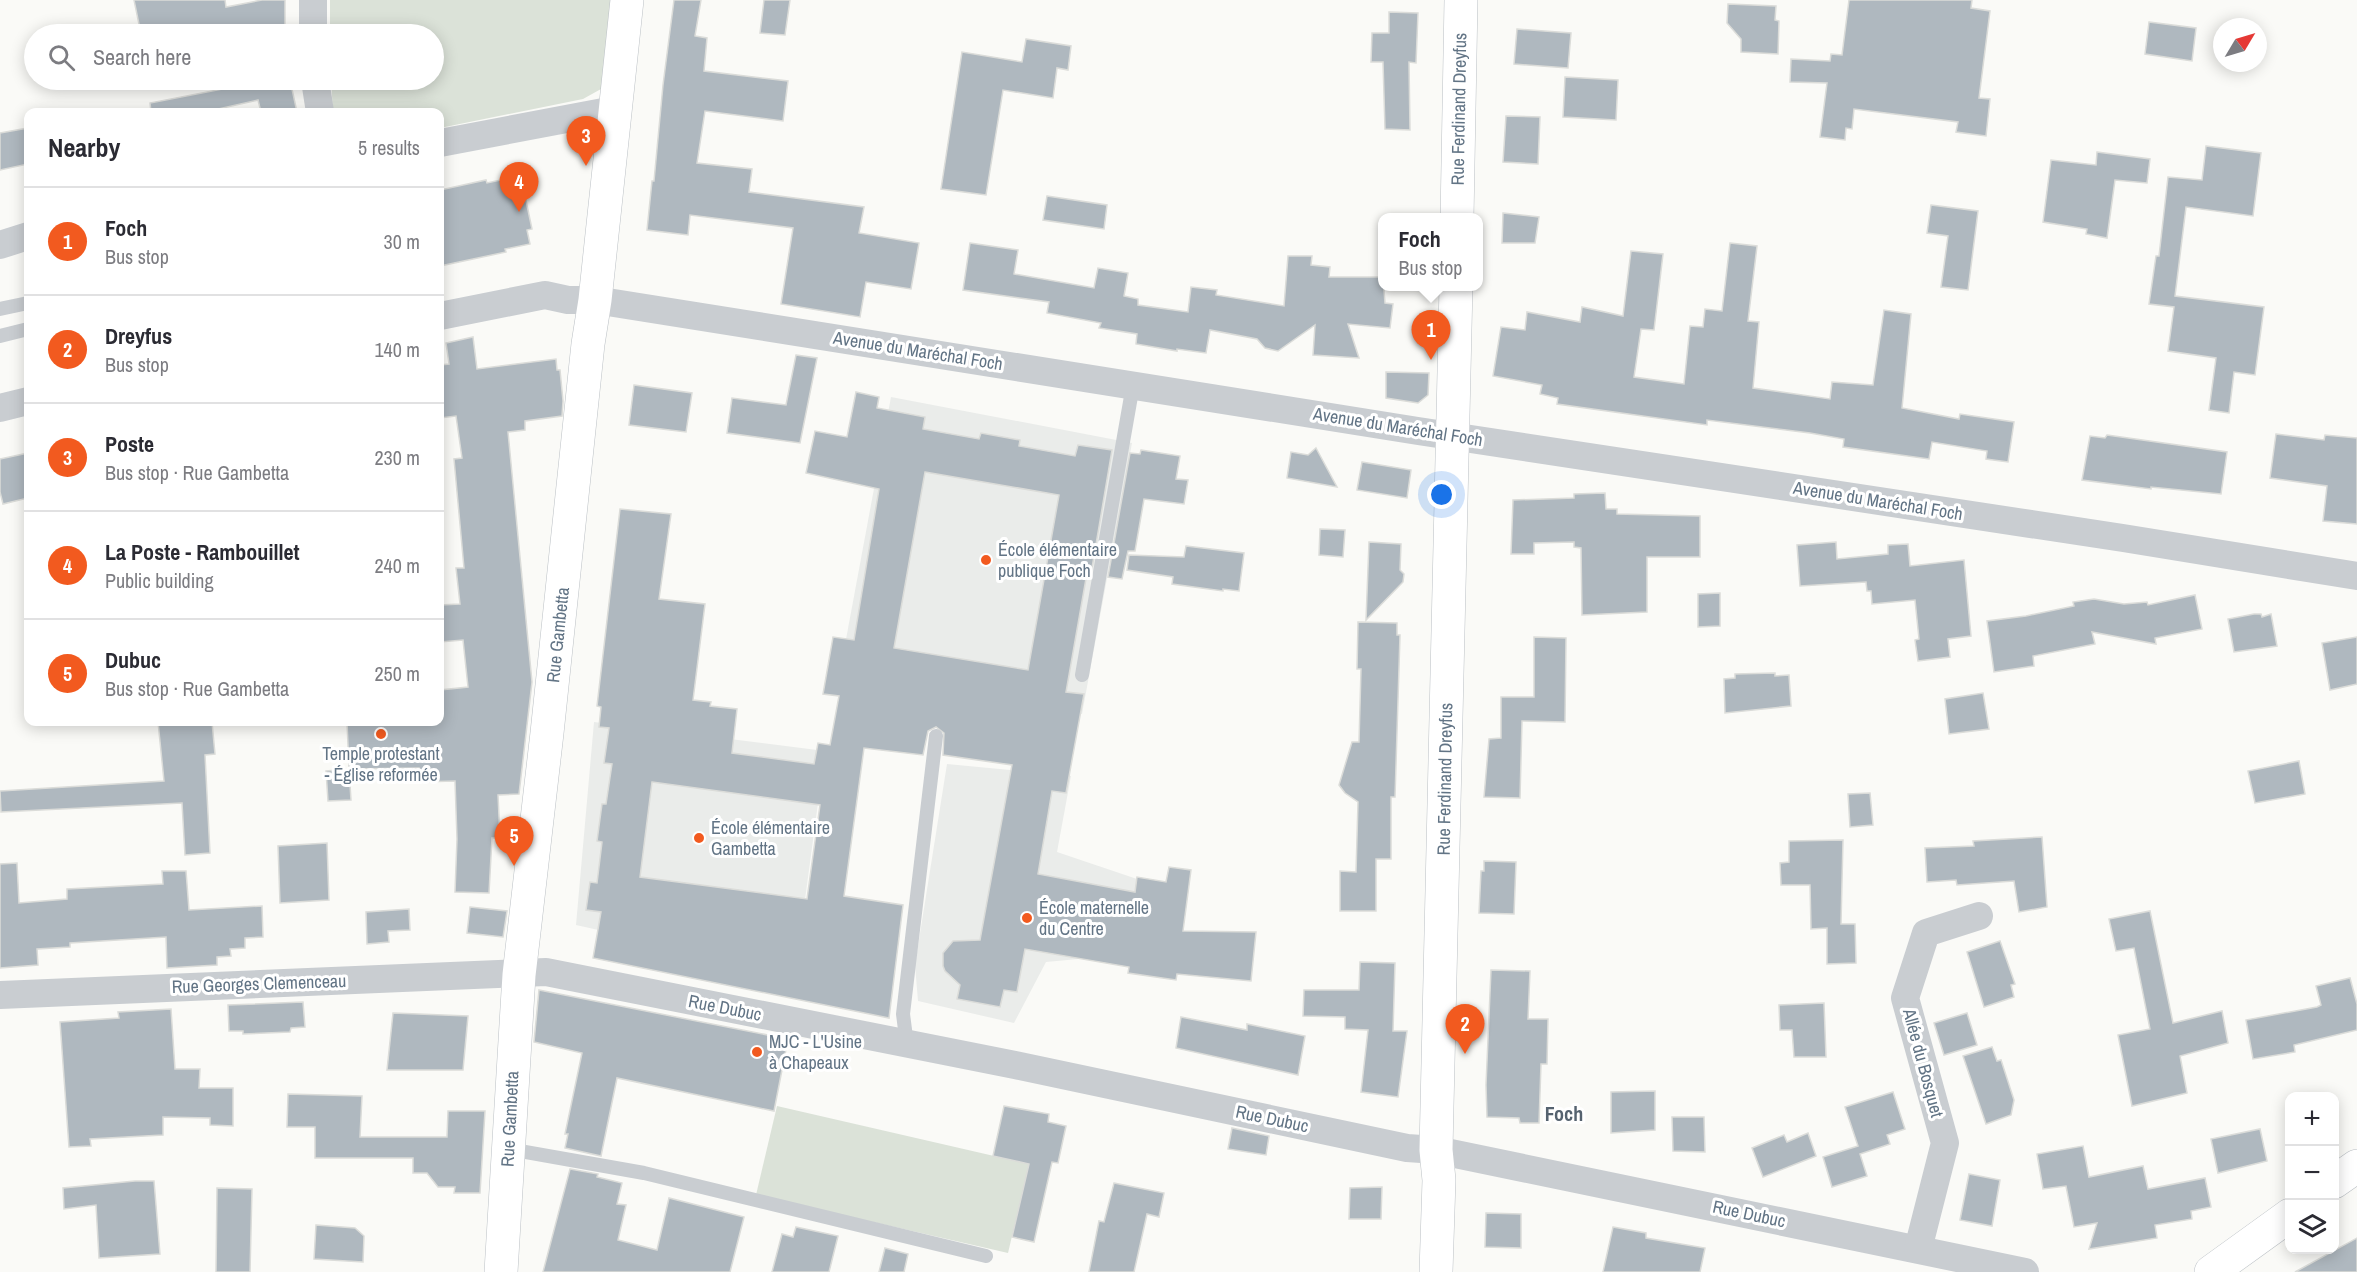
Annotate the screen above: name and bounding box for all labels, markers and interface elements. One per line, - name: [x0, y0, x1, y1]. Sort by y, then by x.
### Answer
- north arrow: [2213, 18, 2267, 72]
- search box: [24, 24, 444, 90]
- street label: Rue Ferdinand Dreyfus: [1445, 32, 1472, 186]
- icon: search: [45, 41, 78, 74]
- text: Search here: [93, 42, 191, 72]
- pin: 3: [566, 116, 606, 166]
- text: Nearby: [48, 130, 120, 165]
- text: 5 results: [358, 134, 420, 161]
- pin: 4: [500, 162, 538, 212]
- text: Foch: [105, 213, 147, 243]
- popup: [1378, 213, 1483, 291]
- text: Foch: [1399, 224, 1441, 254]
- text: 1: [63, 228, 72, 255]
- text: 30 m: [384, 228, 420, 255]
- text: Bus stop: [105, 243, 169, 270]
- text: Bus stop: [1399, 254, 1462, 281]
- pin: 1: [1412, 310, 1450, 360]
- text: Dreyfus: [105, 321, 172, 351]
- street label: Avenue du Maréchal Foch: [831, 325, 1005, 376]
- text: 2: [63, 336, 72, 363]
- text: 140 m: [374, 336, 420, 363]
- text: Bus stop: [105, 351, 169, 378]
- street label: Avenue du Maréchal Foch: [1311, 401, 1485, 452]
- text: Poste: [105, 429, 154, 459]
- text: 3: [63, 444, 72, 471]
- text: 230 m: [374, 444, 420, 471]
- text: Bus stop · Rue Gambetta: [105, 459, 289, 486]
- street label: Avenue du Maréchal Foch: [1791, 475, 1965, 526]
- your location: [1427, 480, 1456, 509]
- text: La Poste - Rambouillet: [105, 537, 299, 567]
- place label: École élémentaire publique Foch: [998, 537, 1117, 583]
- text: 4: [63, 552, 72, 579]
- text: 240 m: [374, 552, 420, 579]
- marker: École élémentaire publique Foch: [979, 553, 993, 567]
- text: Public building: [105, 567, 214, 594]
- street label: Rue Gambetta: [540, 586, 575, 684]
- text: Dubuc: [105, 645, 161, 675]
- text: 5: [63, 660, 72, 687]
- text: 250 m: [374, 660, 420, 687]
- text: Bus stop · Rue Gambetta: [105, 675, 289, 702]
- street label: Rue Ferdinand Dreyfus: [1431, 702, 1458, 856]
- marker: Temple protestant - Église reformée: [374, 727, 388, 741]
- place label: Temple protestant - Église reformée: [322, 741, 440, 787]
- place label: École élémentaire Gambetta: [711, 815, 830, 861]
- pin: 5: [494, 816, 534, 866]
- marker: École élémentaire Gambetta: [692, 831, 706, 845]
- place label: École maternelle du Centre: [1039, 895, 1149, 941]
- marker: École maternelle du Centre: [1020, 911, 1034, 925]
- street label: Rue Georges Clemenceau: [171, 968, 347, 999]
- street label: Rue Dubuc: [686, 988, 764, 1027]
- pin: 2: [1446, 1004, 1484, 1054]
- street label: Allée du Bosquet: [1897, 1005, 1950, 1120]
- place label: MJC - L'Usine à Chapeaux: [769, 1029, 862, 1075]
- marker: MJC - L'Usine à Chapeaux: [750, 1045, 764, 1059]
- street label: Rue Gambetta: [495, 1070, 524, 1168]
- map controls: [2285, 1092, 2339, 1254]
- button: +: [2285, 1092, 2339, 1146]
- street label: Rue Dubuc: [1233, 1099, 1311, 1138]
- district label: Foch: [1545, 1100, 1583, 1127]
- button: −: [2285, 1146, 2339, 1200]
- street label: Rue Dubuc: [1710, 1194, 1788, 1233]
- button: layers: [2285, 1200, 2339, 1254]

